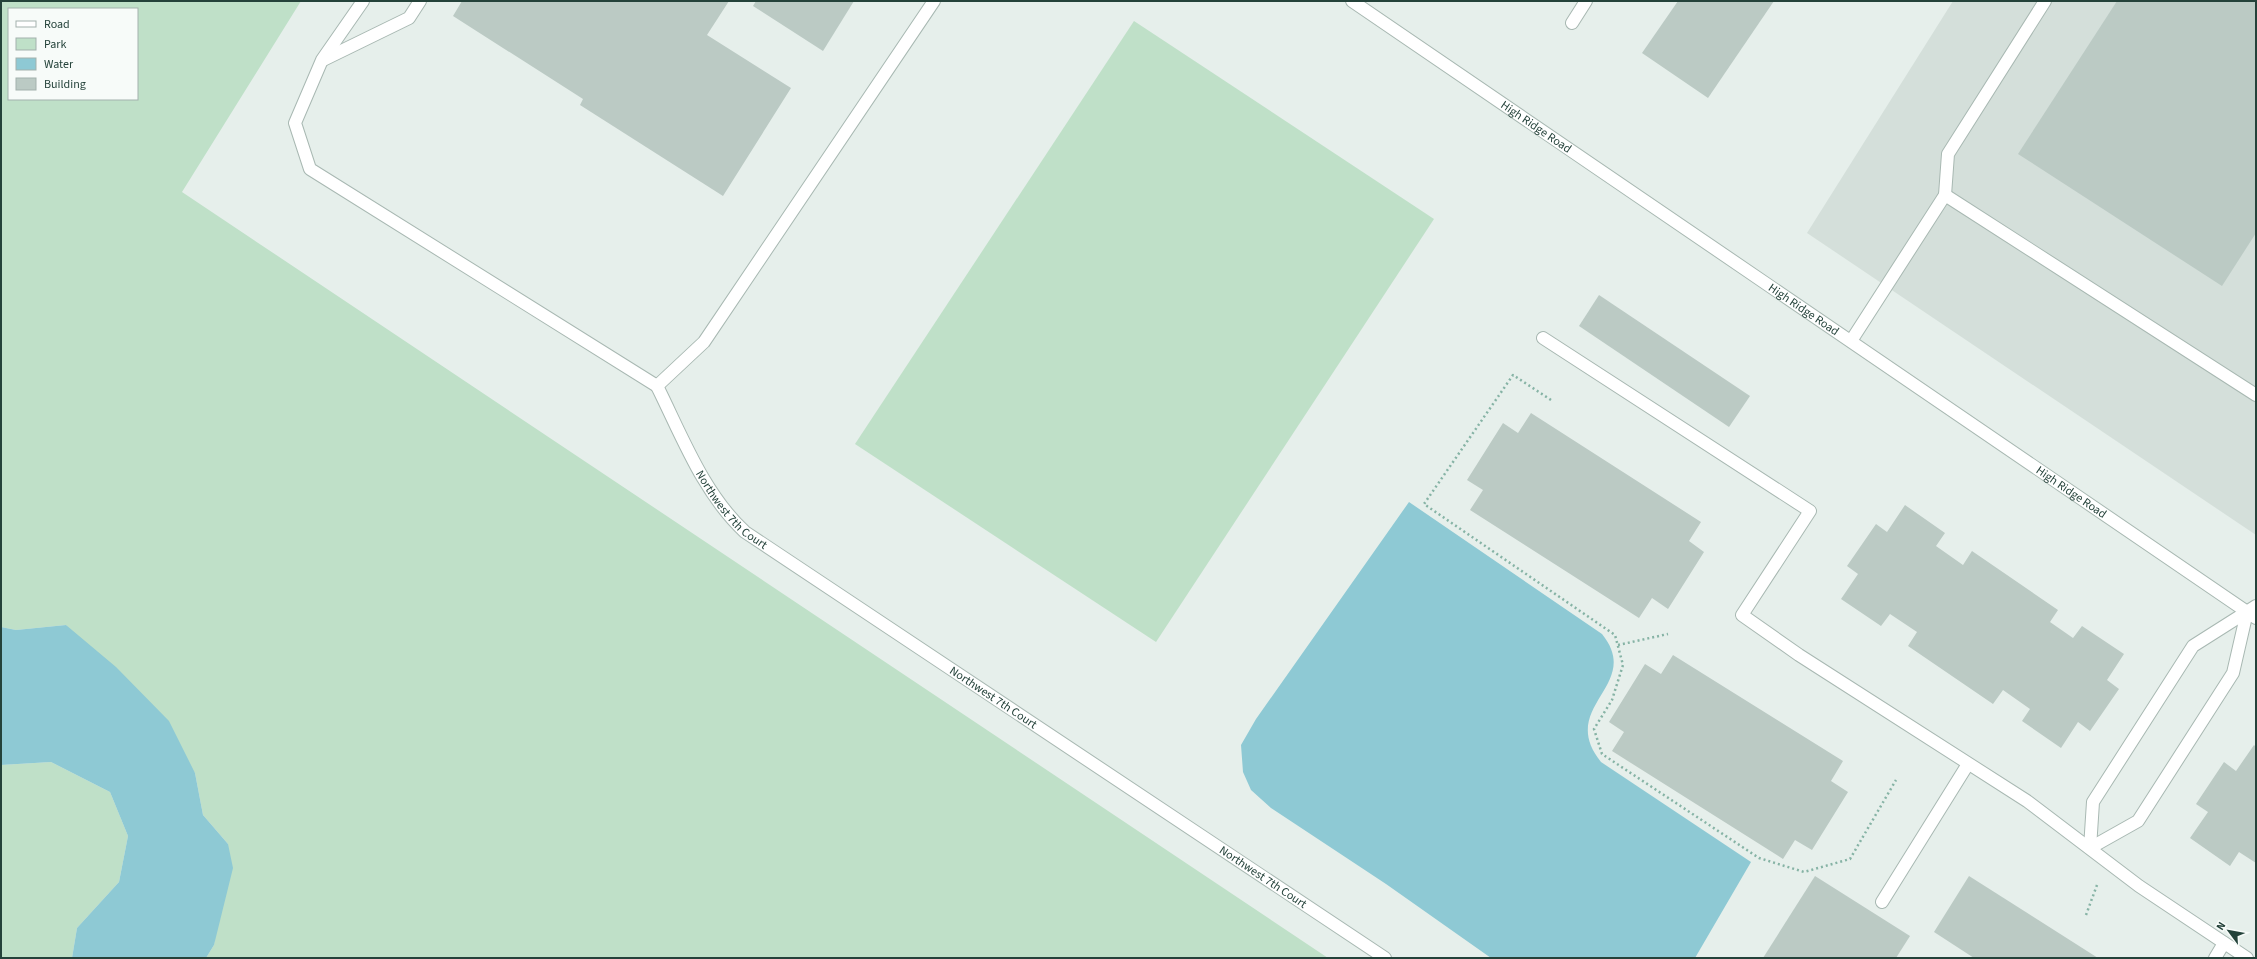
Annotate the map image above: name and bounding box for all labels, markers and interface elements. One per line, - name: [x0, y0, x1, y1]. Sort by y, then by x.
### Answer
- legend: [8, 8, 138, 100]
- text: Road: [44, 16, 70, 33]
- text: Park: [44, 36, 66, 53]
- text: Water: [44, 56, 74, 73]
- text: Building: [44, 76, 86, 93]
- street label: High Ridge Road: [1497, 96, 1575, 157]
- street label: High Ridge Road: [1765, 279, 1843, 340]
- street label: High Ridge Road: [2033, 462, 2110, 522]
- street label: Northwest 7th Court: [692, 467, 771, 553]
- street label: Northwest 7th Court: [946, 662, 1041, 733]
- street label: Northwest 7th Court: [1216, 842, 1310, 912]
- north arrow: [2209, 911, 2249, 951]
- text: N: [2213, 919, 2229, 933]

